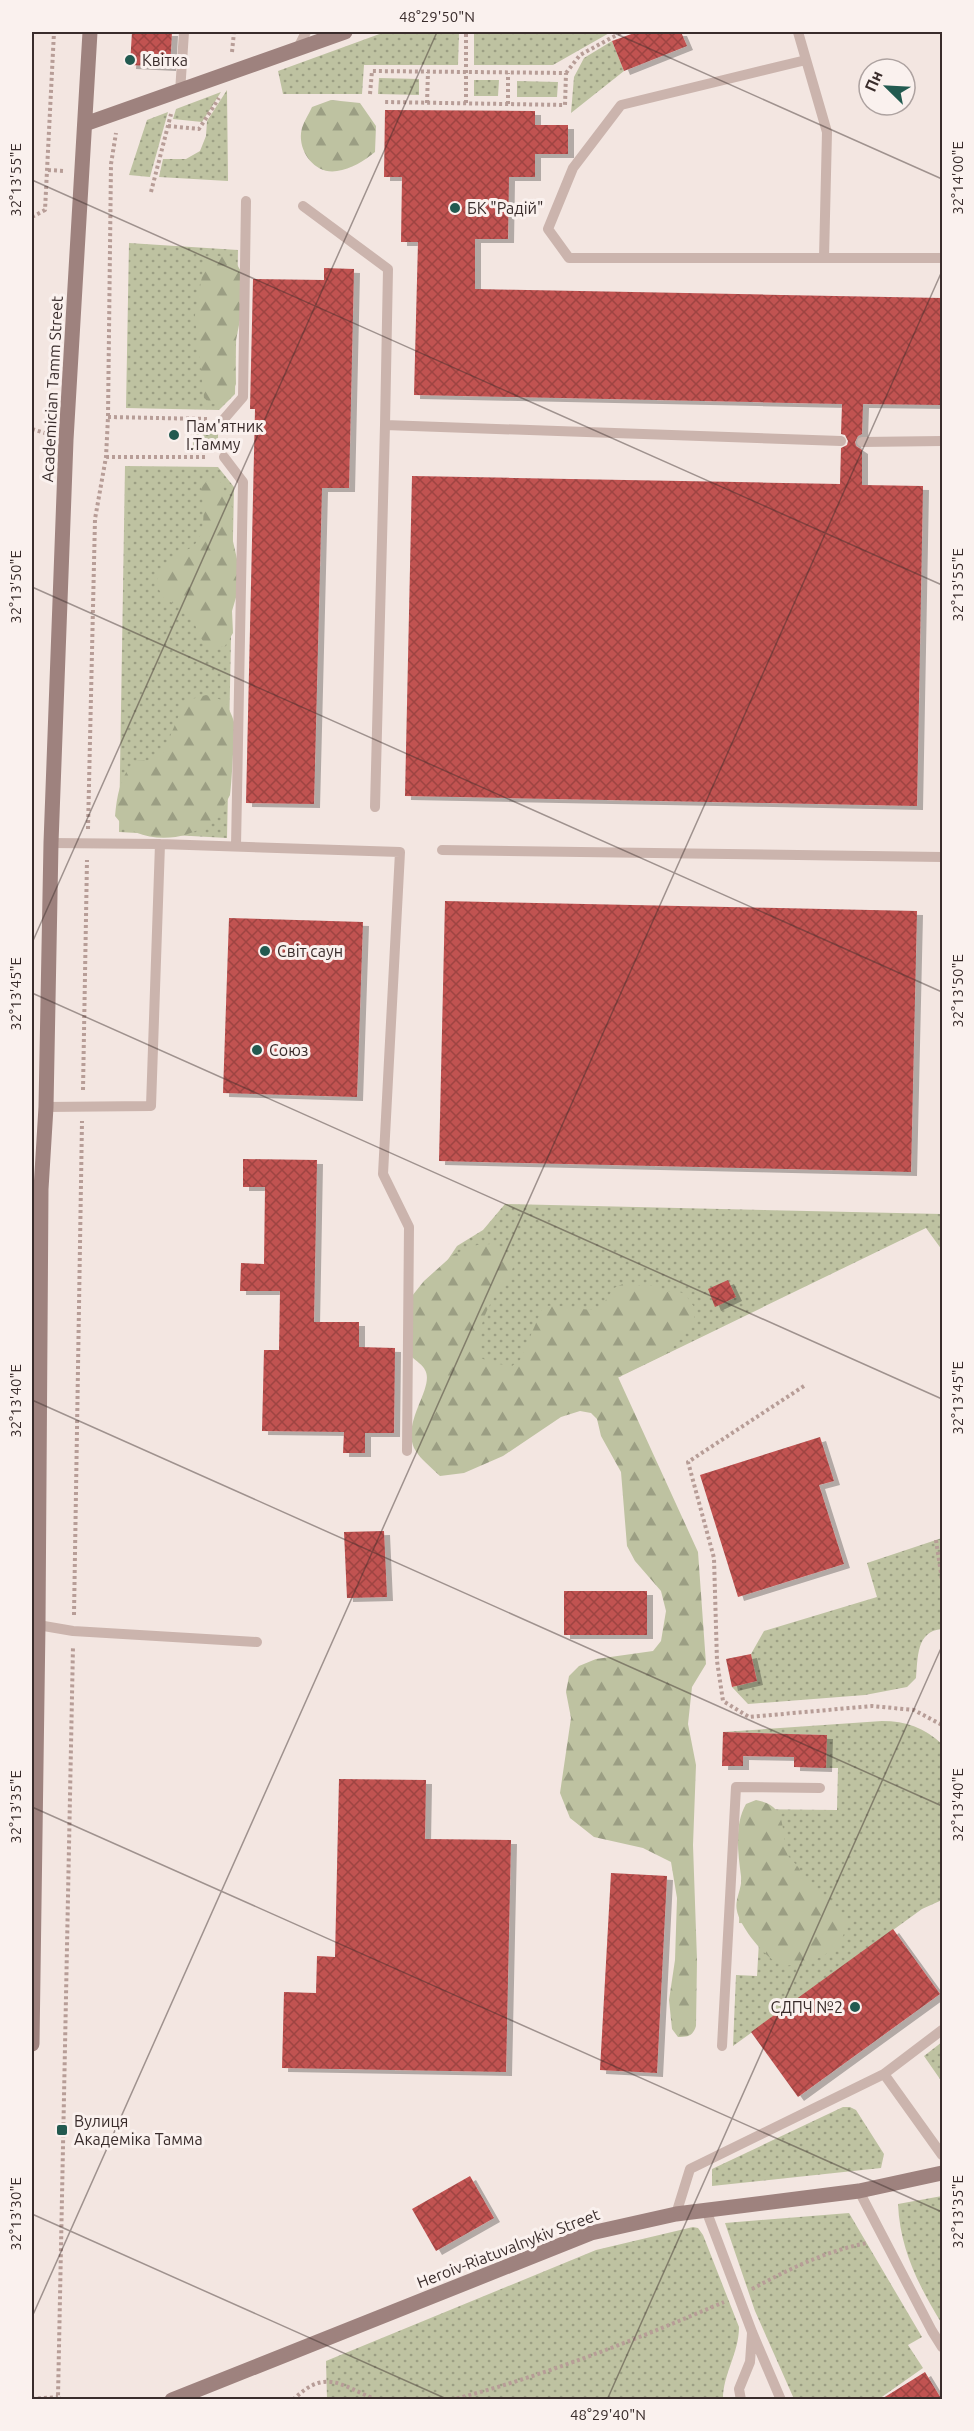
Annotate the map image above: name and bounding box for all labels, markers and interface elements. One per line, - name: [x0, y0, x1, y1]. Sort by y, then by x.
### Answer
- text: 48°29'50"N: [399, 8, 475, 25]
- place label: Квітка: [142, 51, 188, 69]
- marker: Квітка: [123, 53, 137, 67]
- north arrow: [857, 57, 917, 117]
- text: Пн: [861, 68, 886, 94]
- text: 32°14'00"E: [949, 141, 966, 215]
- text: 32°13'55"E: [7, 143, 24, 217]
- place label: БК "Радій": [467, 199, 543, 217]
- marker: БК "Радій": [448, 201, 462, 215]
- street label: Academician Tamm Street: [38, 295, 66, 483]
- place label: Пам'ятник І.Тамму: [186, 417, 263, 453]
- marker: Пам'ятник І.Тамму: [167, 428, 181, 442]
- text: 32°13'55"E: [949, 548, 966, 622]
- text: 32°13'50"E: [7, 550, 24, 624]
- place label: Світ саун: [277, 942, 343, 960]
- marker: Світ саун: [258, 944, 272, 958]
- text: 32°13'50"E: [949, 954, 966, 1028]
- text: 32°13'45"E: [7, 957, 24, 1031]
- place label: Союз: [269, 1041, 308, 1059]
- marker: Союз: [250, 1043, 264, 1057]
- text: 32°13'45"E: [949, 1361, 966, 1435]
- text: 32°13'40"E: [7, 1364, 24, 1438]
- text: 32°13'40"E: [949, 1768, 966, 1842]
- text: 32°13'35"E: [7, 1770, 24, 1844]
- place label: СДПЧ №2: [771, 1998, 843, 2016]
- marker: СДПЧ №2: [848, 2000, 862, 2014]
- place label: Вулиця Академіка Тамма: [74, 2112, 203, 2148]
- marker: Вулиця Академіка Тамма: [55, 2123, 69, 2137]
- text: 32°13'35"E: [949, 2175, 966, 2249]
- text: 32°13'30"E: [7, 2177, 24, 2251]
- street label: Heroiv-Riatuvalnykiv Street: [414, 2205, 603, 2291]
- text: 48°29'40"N: [570, 2406, 646, 2423]

